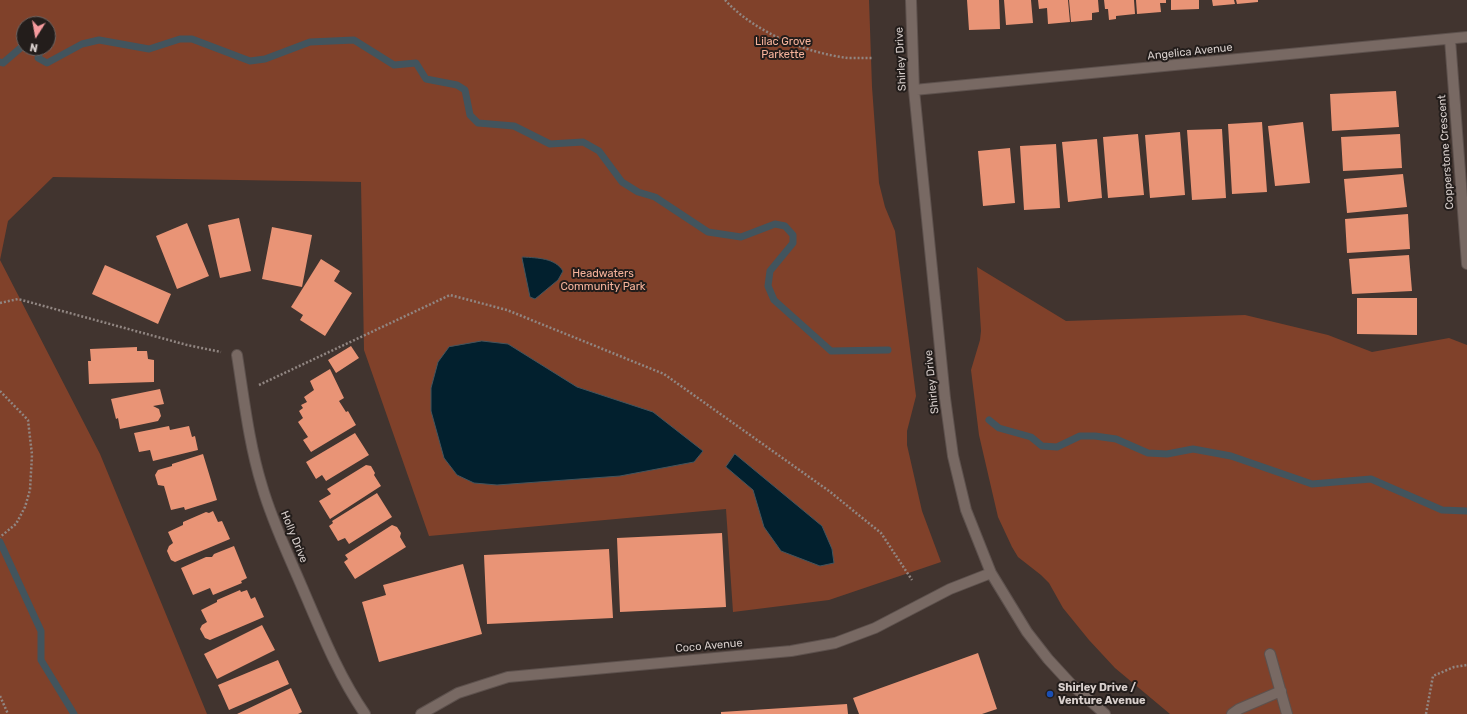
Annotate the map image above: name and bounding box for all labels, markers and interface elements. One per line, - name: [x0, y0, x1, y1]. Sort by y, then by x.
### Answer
- north arrow: [16, 16, 56, 56]
- street label: Shirley Drive: [893, 27, 909, 91]
- park label: Lilac Grove Parkette: [755, 35, 811, 61]
- text: N: [29, 40, 39, 54]
- street label: Angelica Avenue: [1147, 41, 1233, 63]
- street label: Copperstone Crescent: [1435, 94, 1457, 210]
- park label: Headwaters Community Park: [560, 267, 646, 293]
- street label: Shirley Drive: [922, 349, 942, 415]
- street label: Holly Drive: [278, 509, 310, 565]
- street label: Coco Avenue: [675, 636, 743, 656]
- place label: Shirley Drive / Venture Avenue: [1058, 681, 1146, 707]
- marker: Shirley Drive / Venture Avenue: [1045, 689, 1055, 699]

